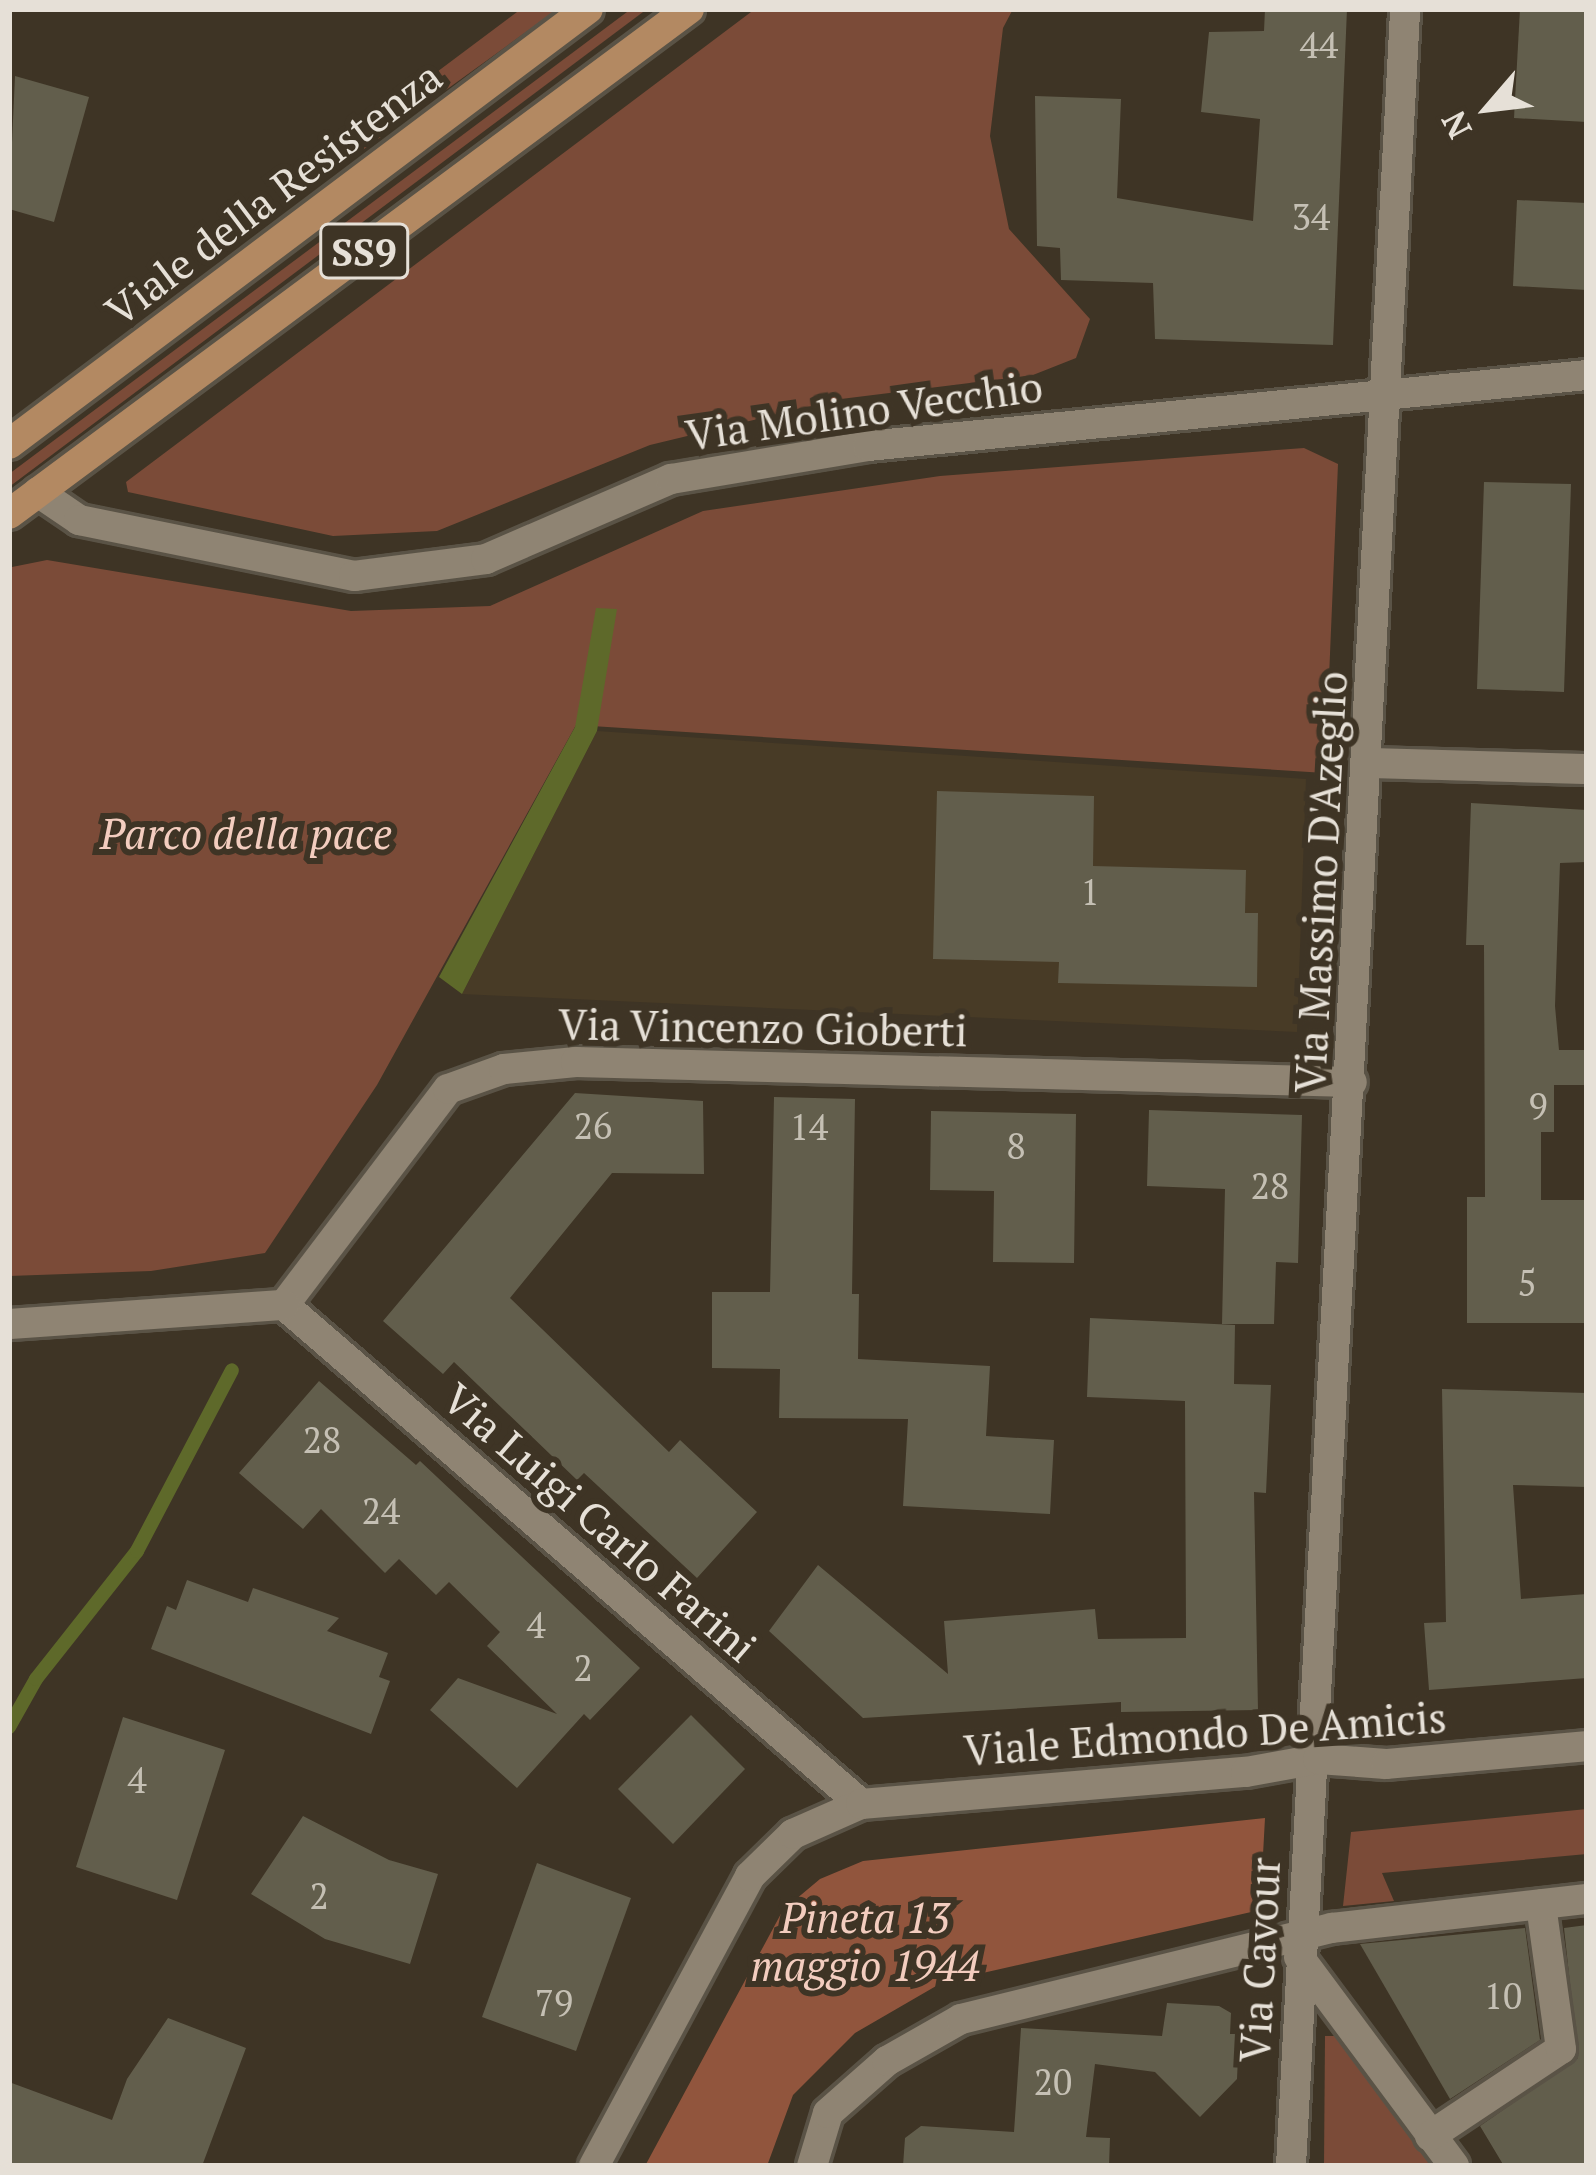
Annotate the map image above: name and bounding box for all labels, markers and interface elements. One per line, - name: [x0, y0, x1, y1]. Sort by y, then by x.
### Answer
- house number: 44: [1300, 23, 1338, 67]
- north arrow: [1428, 48, 1548, 168]
- street label: Viale della Resistenza: [95, 50, 451, 336]
- text: N: [1431, 104, 1481, 146]
- house number: 34: [1292, 195, 1330, 239]
- road number: SS9: [319, 218, 409, 284]
- street label: Via Molino Vecchio: [682, 360, 1046, 460]
- street label: Via Massimo D'Azeglio: [1284, 670, 1356, 1094]
- park label: Parco della pace: [100, 808, 392, 858]
- house number: 1: [1080, 870, 1100, 914]
- street label: Via Vincenzo Gioberti: [557, 998, 969, 1056]
- house number: 9: [1528, 1084, 1548, 1128]
- house number: 26: [574, 1104, 612, 1148]
- house number: 14: [790, 1105, 828, 1149]
- house number: 8: [1006, 1124, 1026, 1168]
- house number: 28: [1251, 1164, 1289, 1208]
- house number: 5: [1517, 1261, 1537, 1305]
- street label: Via Luigi Carlo Farini: [433, 1372, 767, 1672]
- house number: 28: [303, 1418, 341, 1462]
- house number: 24: [362, 1489, 400, 1533]
- house number: 4: [526, 1603, 546, 1647]
- house number: 2: [573, 1646, 593, 1690]
- street label: Viale Edmondo De Amicis: [962, 1691, 1448, 1775]
- house number: 4: [127, 1758, 147, 1802]
- street label: Via Cavour: [1228, 1856, 1290, 2064]
- house number: 2: [309, 1874, 329, 1918]
- park label: Pineta 13 maggio 1944: [750, 1892, 980, 1990]
- house number: 10: [1484, 1974, 1522, 2018]
- house number: 79: [535, 1981, 573, 2025]
- house number: 20: [1034, 2060, 1072, 2104]

